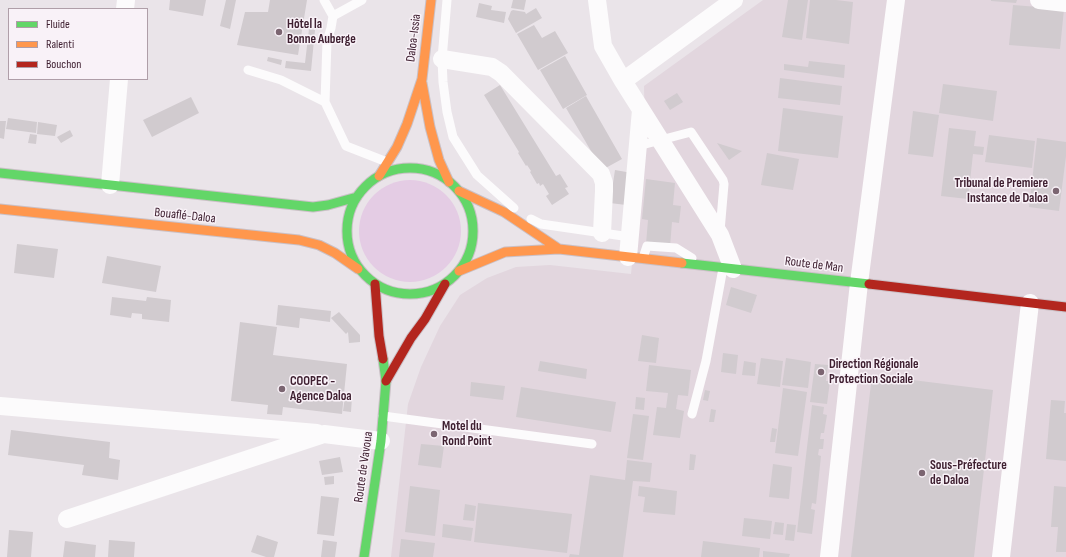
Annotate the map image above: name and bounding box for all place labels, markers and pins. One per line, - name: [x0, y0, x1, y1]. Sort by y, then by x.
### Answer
- place label: Hôtel la Bonne Auberge: [287, 17, 356, 48]
- marker: Hôtel la Bonne Auberge: [274, 27, 284, 37]
- place label: Tribunal de Premiere Instance de Daloa: [955, 176, 1048, 207]
- marker: Tribunal de Premiere Instance de Daloa: [1051, 186, 1061, 196]
- place label: Direction Régionale Protection Sociale: [829, 357, 919, 388]
- marker: Direction Régionale Protection Sociale: [816, 367, 826, 377]
- place label: COOPEC - Agence Daloa: [290, 374, 352, 405]
- marker: COOPEC - Agence Daloa: [277, 384, 287, 394]
- place label: Motel du Rond Point: [442, 419, 492, 450]
- marker: Motel du Rond Point: [429, 429, 439, 439]
- place label: Sous-Préfecture de Daloa: [930, 458, 1007, 489]
- marker: Sous-Préfecture de Daloa: [917, 468, 927, 478]

